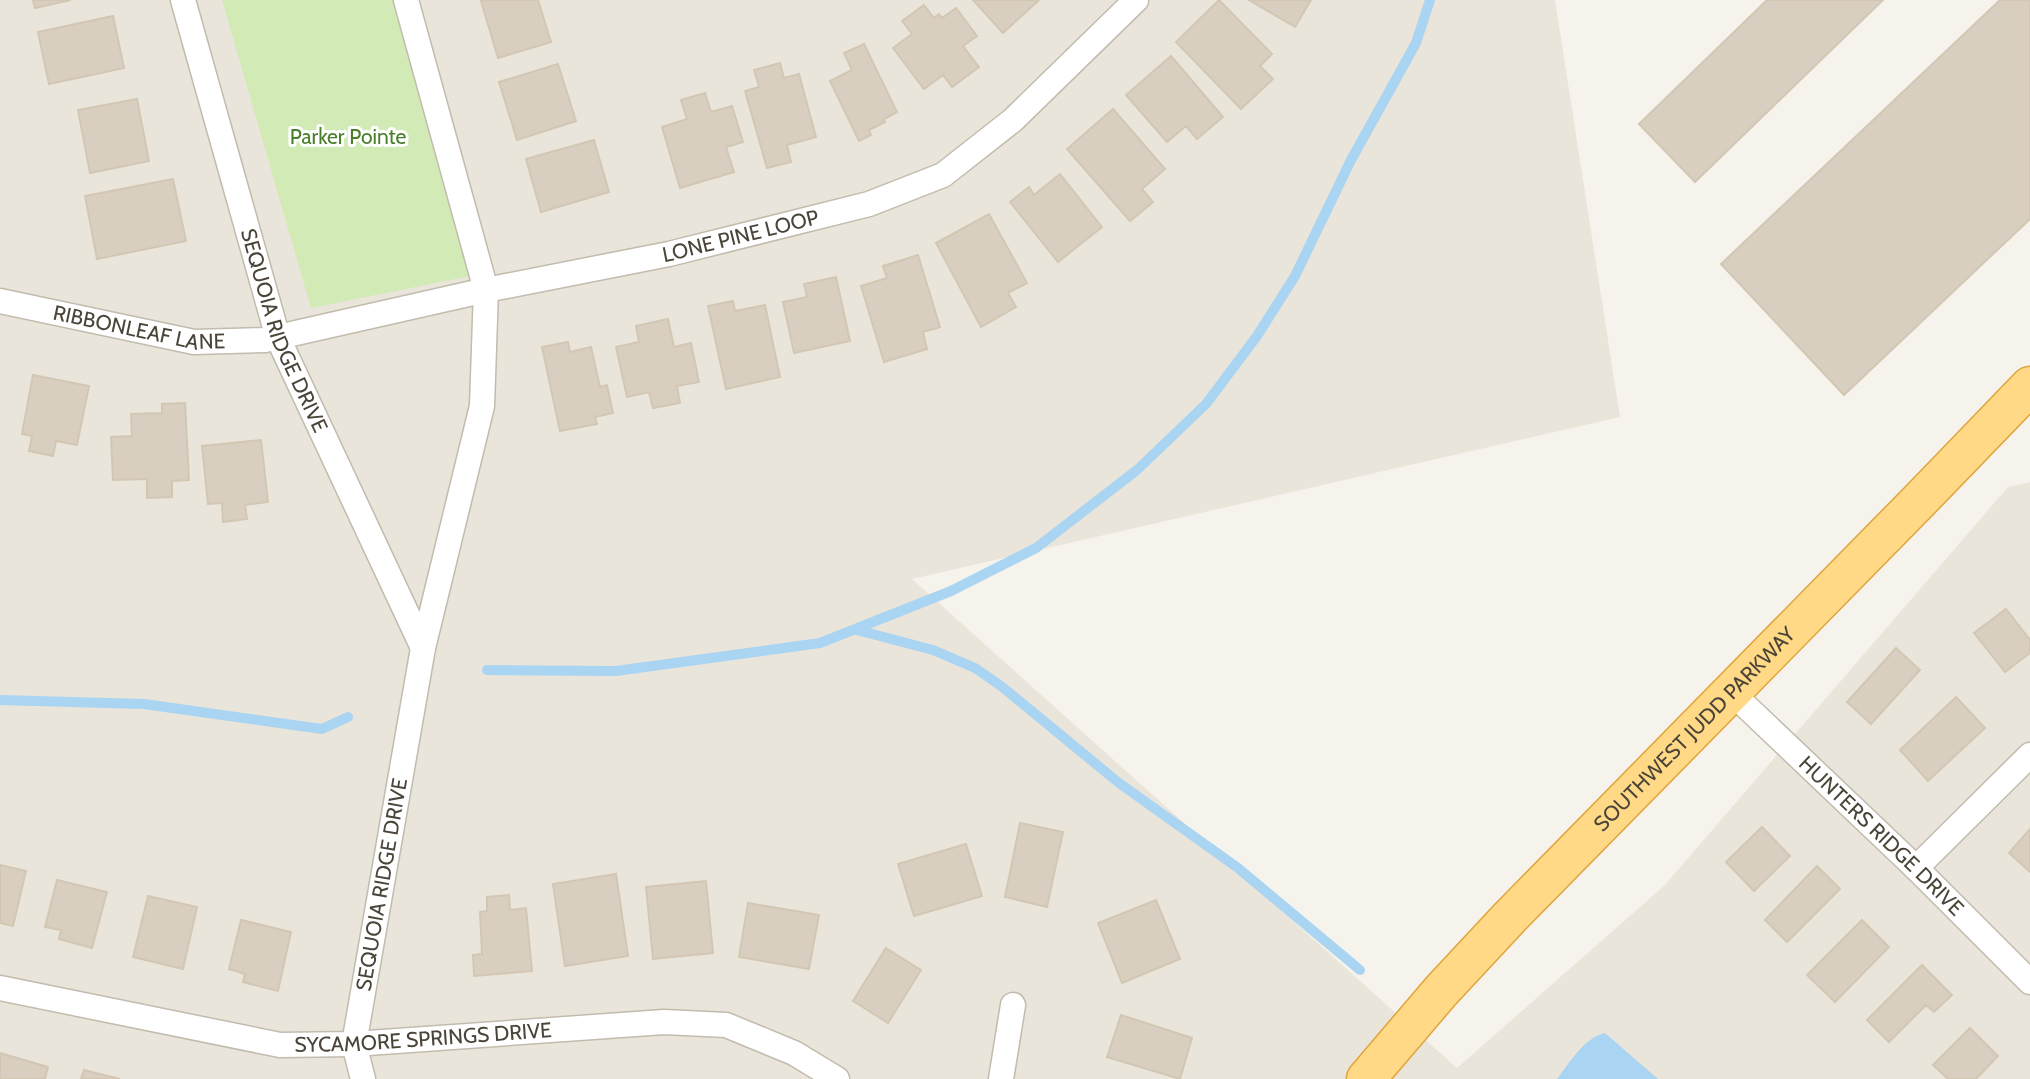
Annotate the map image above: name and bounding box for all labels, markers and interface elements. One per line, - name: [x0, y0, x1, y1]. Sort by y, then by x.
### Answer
- park label: Parker Pointe: [290, 124, 407, 149]
- street label: LONE PINE LOOP: [660, 204, 821, 267]
- street label: SEQUOIA RIDGE DRIVE: [236, 226, 333, 436]
- street label: RIBBONLEAF LANE: [51, 300, 225, 355]
- street label: SOUTHWEST JUDD PARKWAY: [1588, 621, 1801, 836]
- street label: HUNTERS RIDGE DRIVE: [1794, 750, 1969, 920]
- street label: SEQUOIA RIDGE DRIVE: [350, 776, 412, 993]
- street label: SYCAMORE SPRINGS DRIVE: [294, 1017, 552, 1057]

